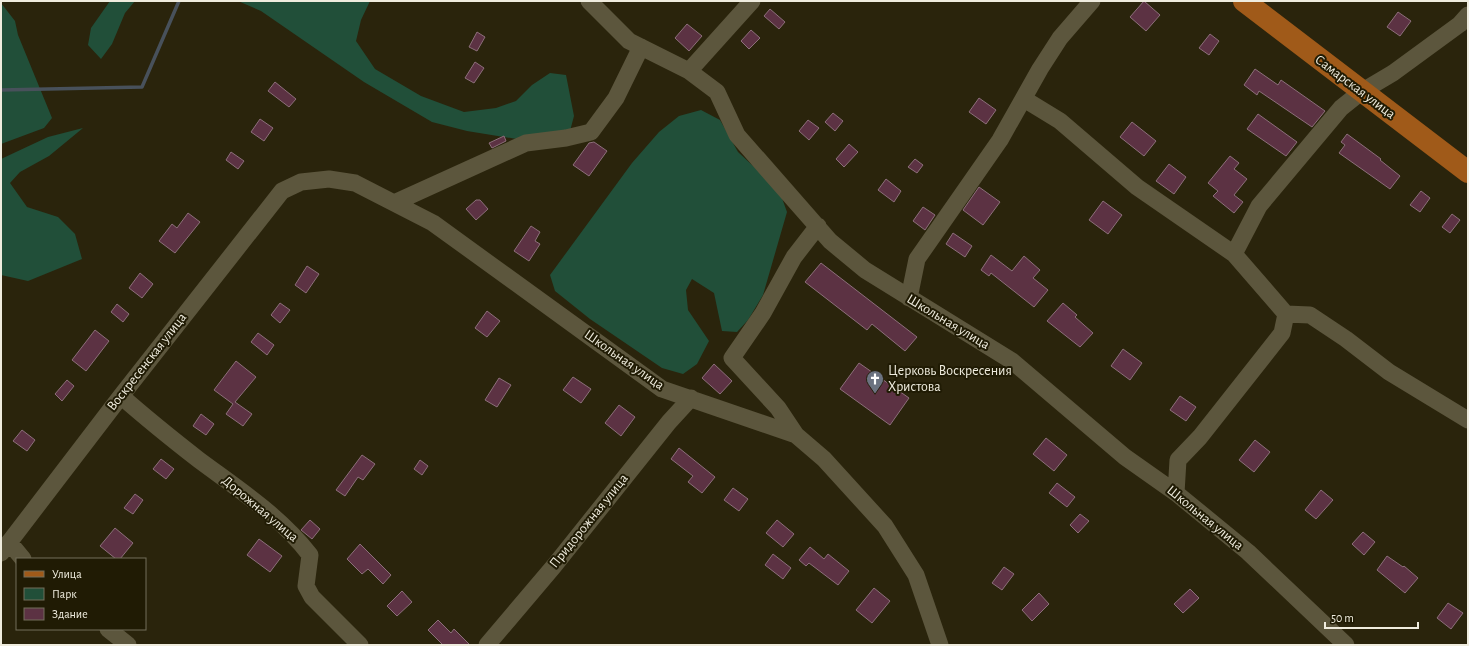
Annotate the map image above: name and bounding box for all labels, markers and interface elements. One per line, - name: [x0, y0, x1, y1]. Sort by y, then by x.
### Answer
- street label: Самарская улица: [1312, 52, 1398, 122]
- street label: Школьная улица: [904, 292, 992, 352]
- street label: Воскресенская улица: [105, 310, 190, 413]
- street label: Школьная улица: [582, 327, 667, 393]
- place label: Церковь Воскресения Христова: [888, 364, 1012, 394]
- church icon: Церковь Воскресения Христова: [865, 369, 885, 394]
- street label: Придорожная улица: [547, 471, 631, 571]
- street label: Дорожная улица: [219, 473, 301, 545]
- street label: Школьная улица: [1164, 483, 1246, 553]
- legend: [16, 558, 146, 630]
- text: Улица: [52, 568, 82, 580]
- text: Парк: [52, 588, 77, 600]
- scale bar: [1325, 604, 1418, 630]
- text: Здание: [52, 608, 88, 620]
- text: 50 m: [1331, 612, 1354, 624]

